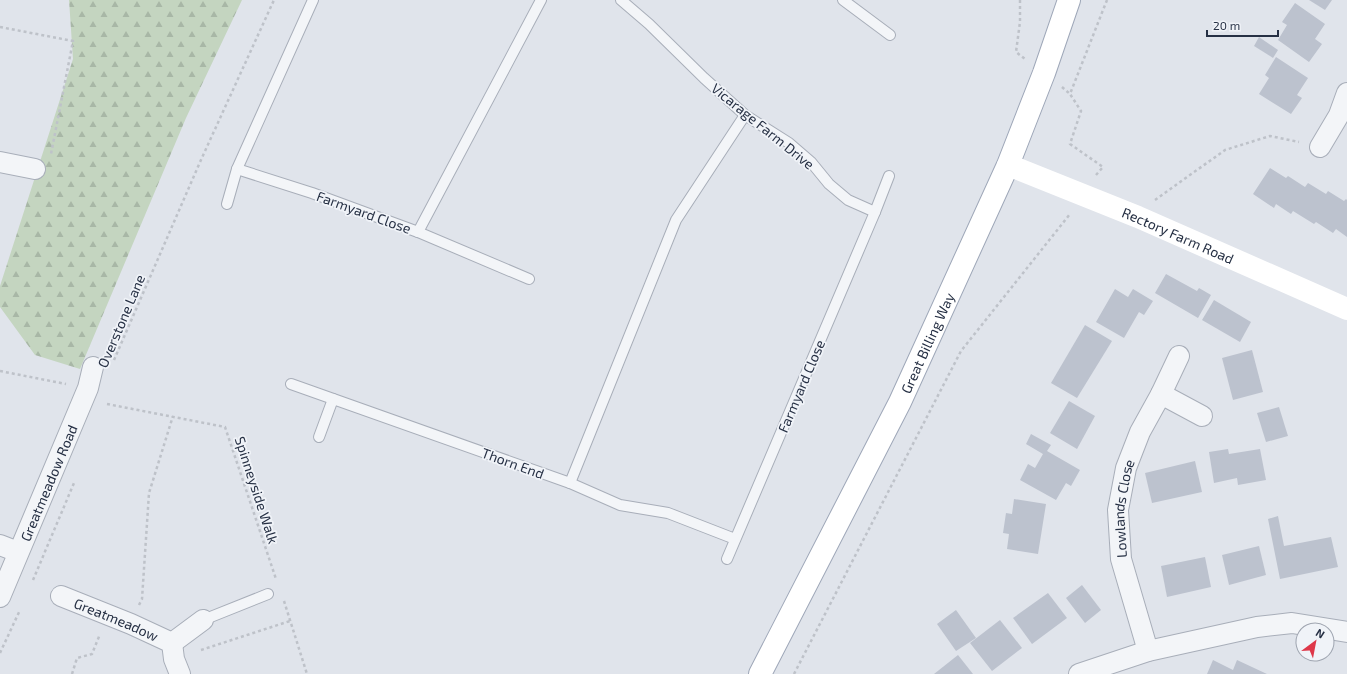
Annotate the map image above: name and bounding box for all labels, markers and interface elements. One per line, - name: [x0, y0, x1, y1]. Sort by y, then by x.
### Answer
- scale bar: [1207, 12, 1278, 38]
- text: 20 m: [1213, 18, 1240, 32]
- street label: Vicarage Farm Drive: [708, 79, 818, 173]
- street label: Farmyard Close: [315, 187, 413, 237]
- street label: Rectory Farm Road: [1120, 203, 1237, 267]
- street label: Overstone Lane: [94, 272, 148, 370]
- street label: Great Billing Way: [897, 289, 958, 396]
- street label: Farmyard Close: [774, 337, 828, 435]
- street label: Greatmeadow Road: [16, 422, 80, 544]
- street label: Spinneyside Walk: [232, 434, 282, 546]
- street label: Thorn End: [480, 444, 546, 482]
- street label: Lowlands Close: [1109, 456, 1137, 558]
- street label: Greatmeadow: [72, 594, 162, 644]
- north arrow: [1295, 622, 1335, 662]
- text: N: [1314, 625, 1327, 641]

